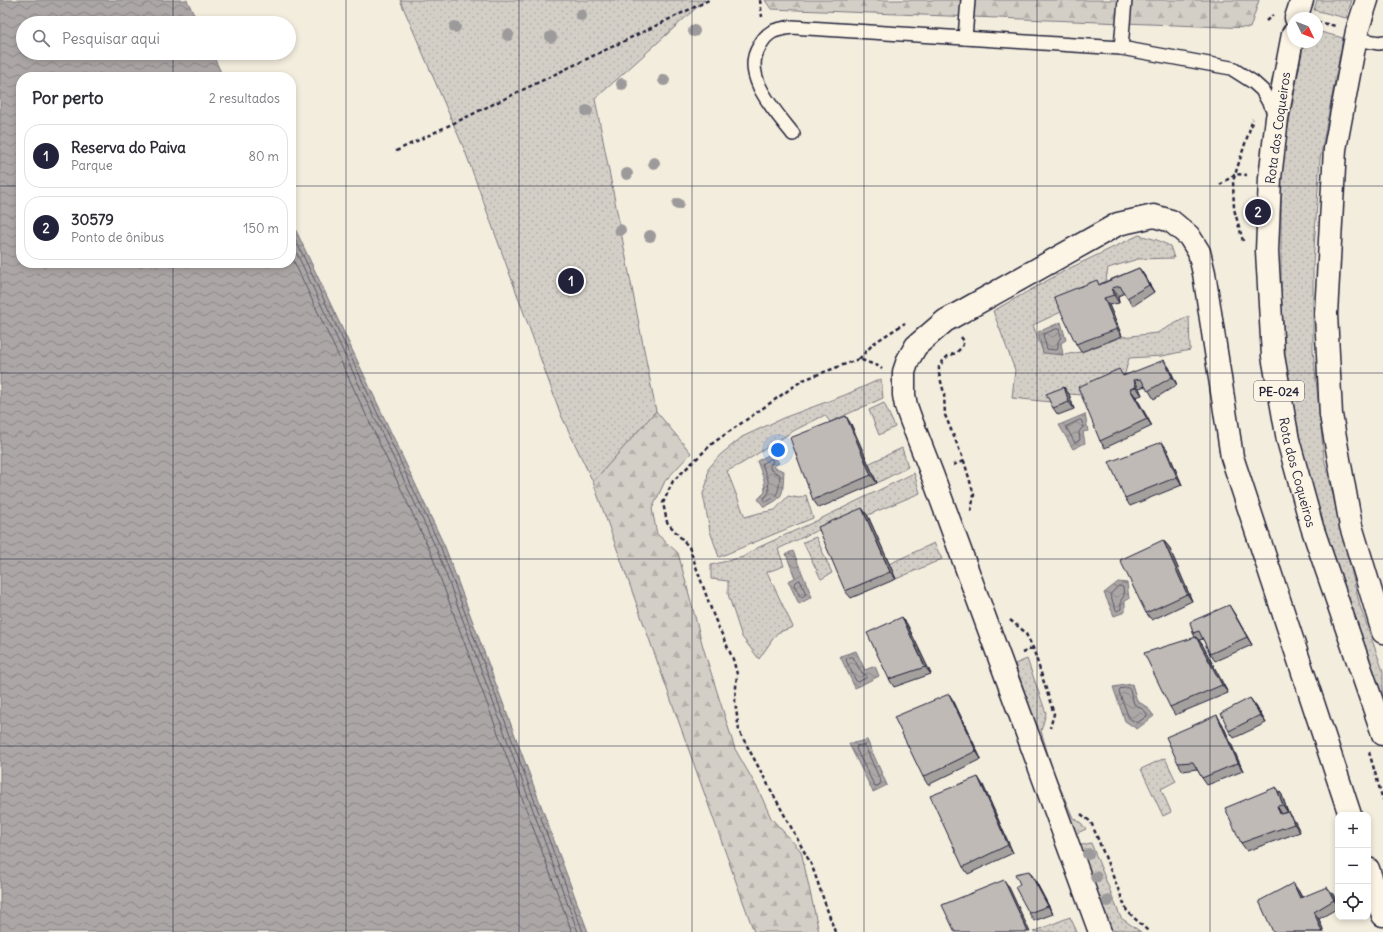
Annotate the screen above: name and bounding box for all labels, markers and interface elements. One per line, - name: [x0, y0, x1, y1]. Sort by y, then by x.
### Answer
- north arrow: [1287, 12, 1323, 48]
- search box: [16, 16, 296, 60]
- icon: search: [30, 27, 52, 49]
- text: Pesquisar aqui: [62, 29, 160, 48]
- street label: Rota dos Coqueiros: [1262, 71, 1294, 185]
- text: Por perto: [32, 87, 103, 109]
- text: 2 resultados: [209, 90, 280, 107]
- text: Reserva do Paiva: [71, 138, 186, 157]
- text: 1: [43, 148, 49, 165]
- text: 80 m: [248, 148, 279, 165]
- text: Parque: [71, 157, 113, 174]
- pin: 2: [1245, 197, 1271, 227]
- text: 30579: [71, 210, 114, 229]
- text: 2: [42, 220, 50, 237]
- text: 150 m: [243, 220, 279, 237]
- text: Ponto de ônibus: [71, 229, 164, 246]
- pin: 1: [558, 266, 584, 296]
- road number: PE-024: [1254, 381, 1304, 401]
- street label: Rota dos Coqueiros: [1276, 416, 1320, 529]
- your location: [768, 440, 788, 460]
- map controls: [1335, 812, 1371, 920]
- button: +: [1335, 812, 1371, 848]
- button: −: [1335, 848, 1371, 884]
- button: locate: [1335, 884, 1371, 920]

